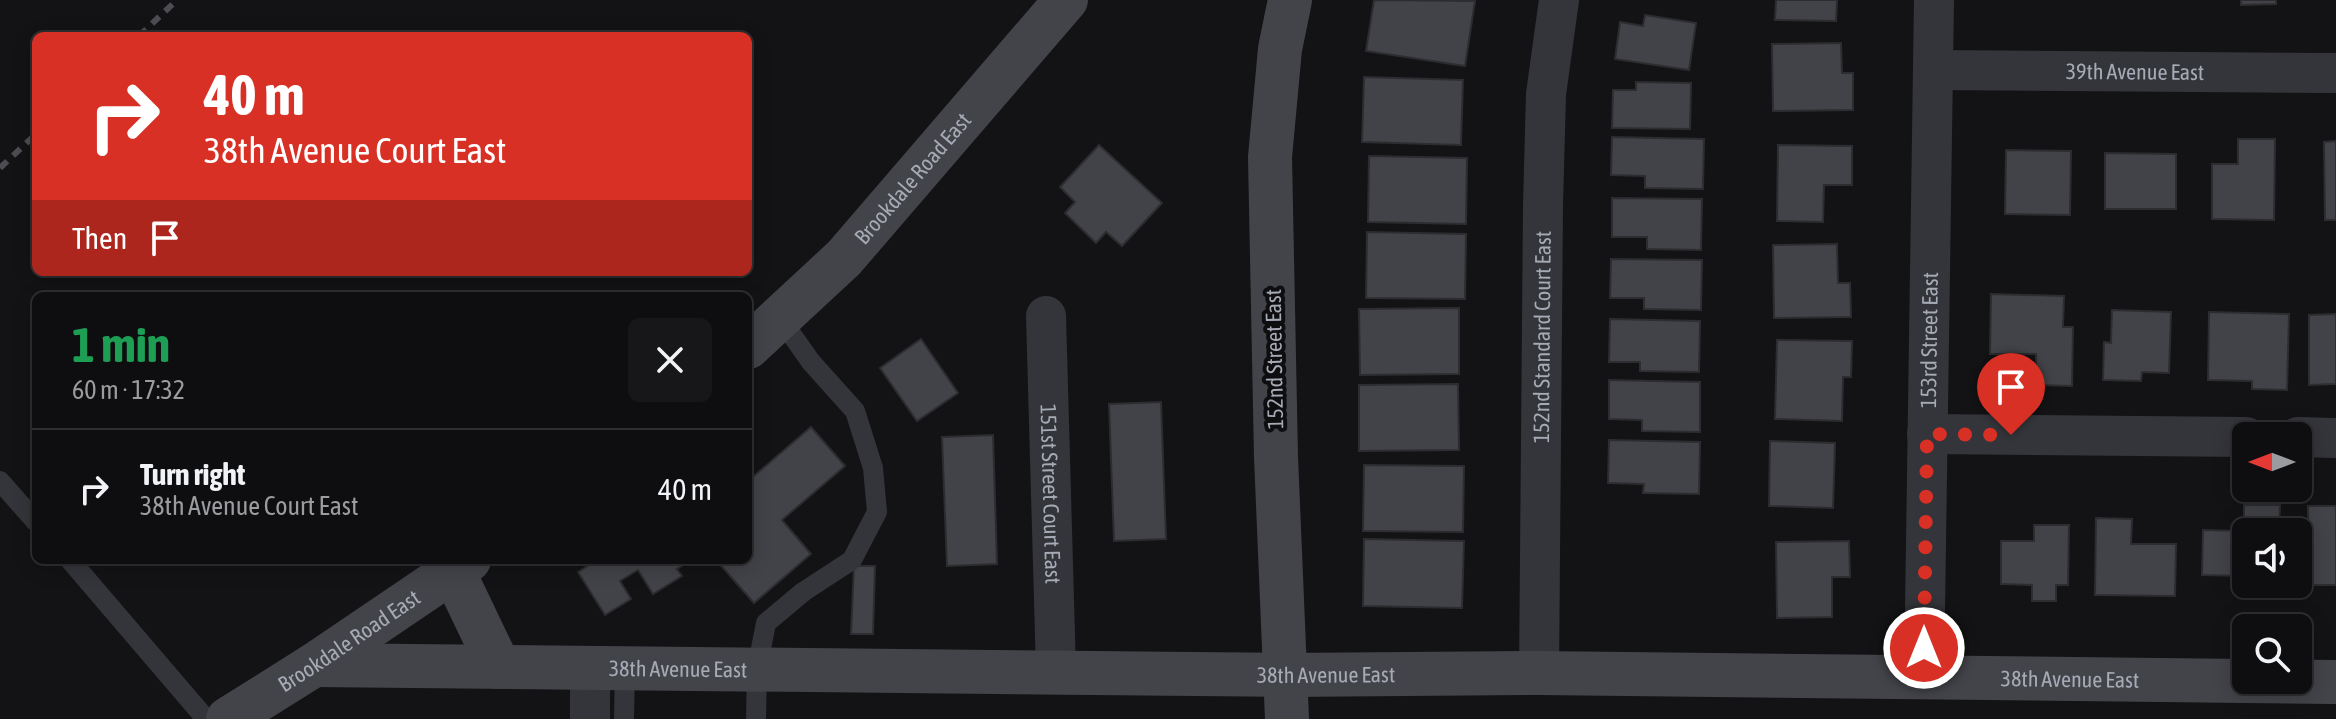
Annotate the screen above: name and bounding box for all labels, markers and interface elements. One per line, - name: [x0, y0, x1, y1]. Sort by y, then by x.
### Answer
- street label: 39th Avenue East: [2066, 58, 2204, 85]
- text: 40 m: [204, 63, 305, 127]
- icon: right: [72, 64, 176, 168]
- street label: Brookdale Road East: [849, 107, 976, 249]
- text: 38th Avenue Court East: [204, 129, 506, 171]
- icon: arrive: [143, 216, 187, 260]
- text: Then: [72, 221, 127, 255]
- street label: 152nd Standard Court East: [1528, 231, 1556, 443]
- street label: 153rd Street East: [1915, 272, 1943, 408]
- street label: 152nd Street East: [1260, 289, 1288, 429]
- text: 1 min: [72, 317, 170, 372]
- button: close: [628, 318, 712, 402]
- pin: [1977, 353, 2045, 435]
- icon: arrive: [1989, 365, 2033, 409]
- text: 60 m · 17:32: [72, 375, 185, 405]
- street label: 151st Street Court East: [1035, 404, 1067, 584]
- north arrow: [2232, 422, 2312, 502]
- map controls: [2232, 422, 2312, 694]
- text: Turn right: [140, 457, 246, 491]
- icon: right: [72, 467, 116, 511]
- text: 40 m: [658, 472, 712, 506]
- text: 38th Avenue Court East: [140, 491, 358, 521]
- button: sound: [2232, 518, 2312, 598]
- street label: Brookdale Road East: [273, 584, 425, 697]
- position arrow: [1882, 606, 1966, 690]
- button: search: [2232, 614, 2312, 694]
- street label: 38th Avenue East: [609, 655, 747, 682]
- street label: 38th Avenue East: [1257, 661, 1395, 688]
- street label: 38th Avenue East: [2001, 665, 2139, 693]

